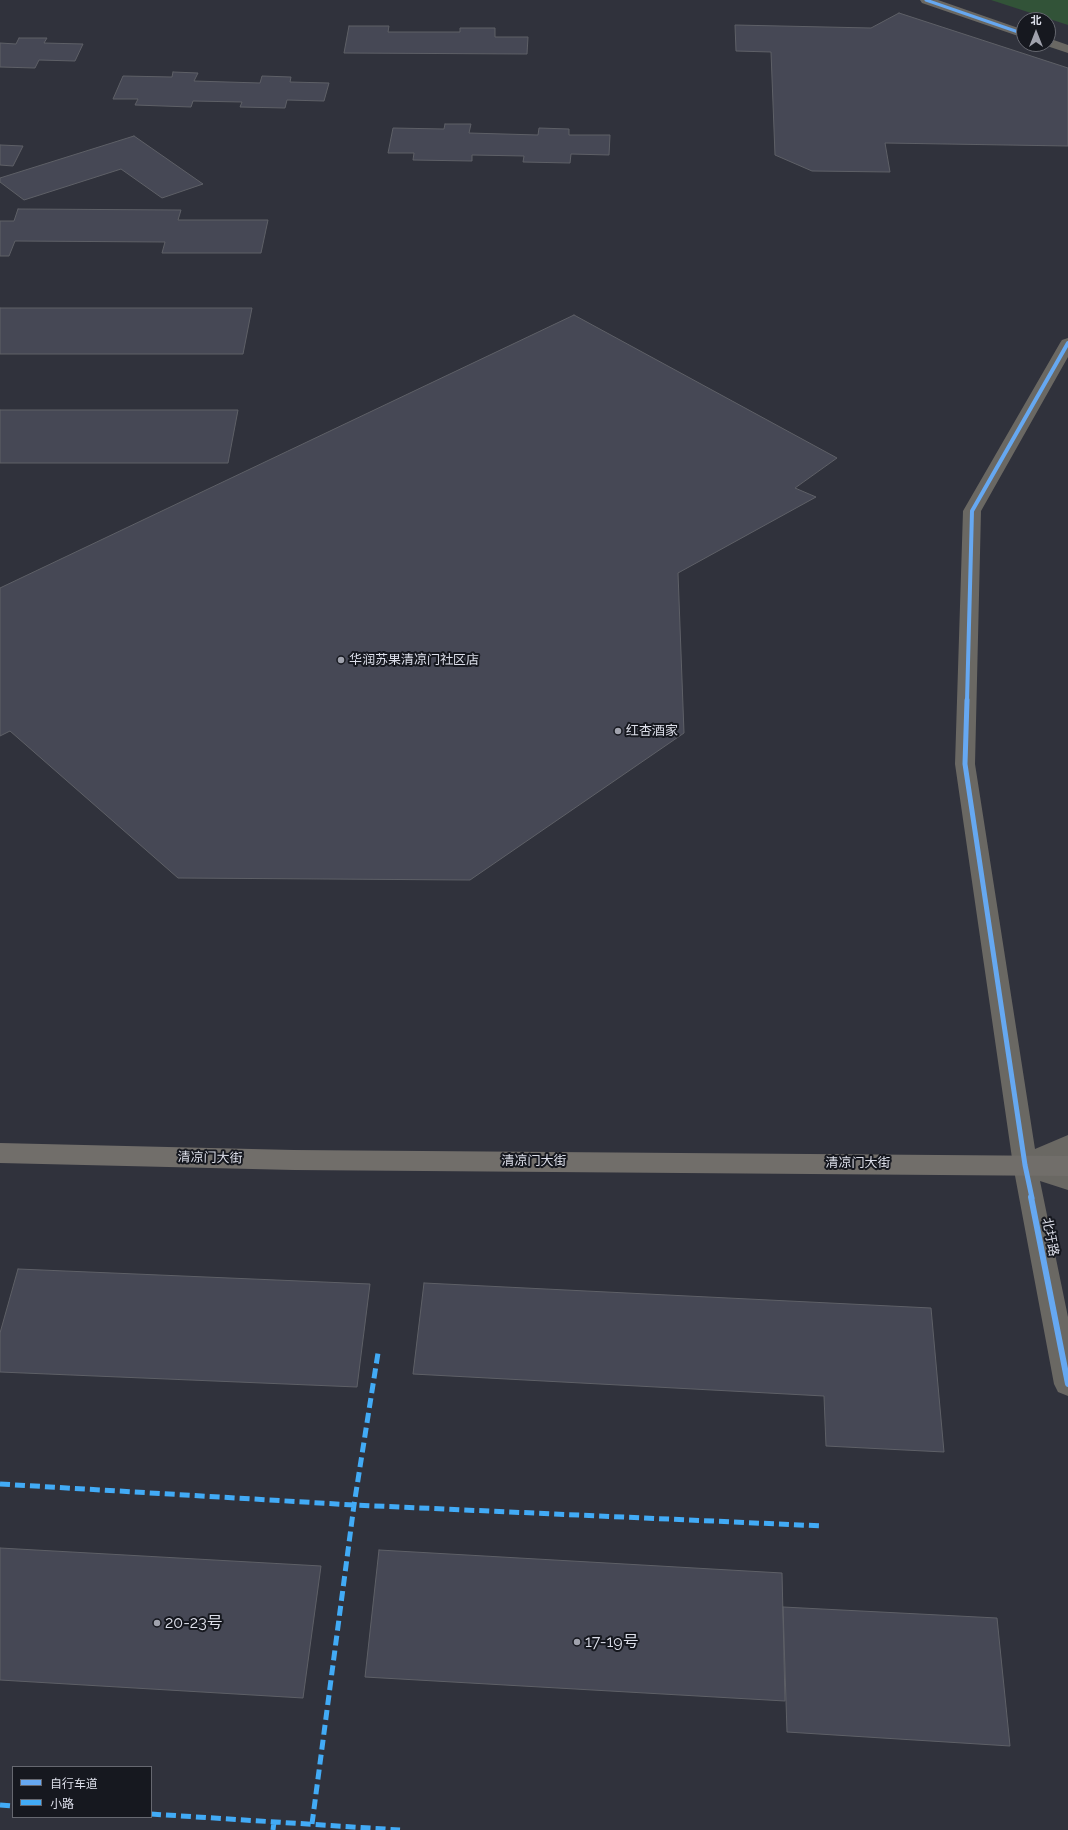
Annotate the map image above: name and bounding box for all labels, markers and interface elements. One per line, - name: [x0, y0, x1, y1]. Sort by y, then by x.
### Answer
- north arrow: [1016, 12, 1056, 52]
- text: 北: [1031, 14, 1042, 27]
- place label: 华润苏果清凉门社区店: [349, 652, 479, 668]
- marker: 华润苏果清凉门社区店: [336, 655, 346, 665]
- place label: 红杏酒家: [626, 723, 678, 739]
- marker: 红杏酒家: [613, 726, 623, 736]
- street label: 清凉门大街: [177, 1150, 243, 1166]
- street label: 清凉门大街: [502, 1153, 566, 1169]
- street label: 清凉门大街: [826, 1155, 890, 1171]
- street label: 北圩路: [1039, 1216, 1061, 1258]
- place label: 20-23号: [165, 1613, 223, 1633]
- marker: 20-23号: [152, 1618, 162, 1628]
- place label: 17-19号: [585, 1632, 639, 1652]
- marker: 17-19号: [572, 1637, 582, 1647]
- legend: [12, 1766, 152, 1818]
- text: 自行车道: [50, 1777, 98, 1791]
- text: 小路: [50, 1797, 74, 1811]

